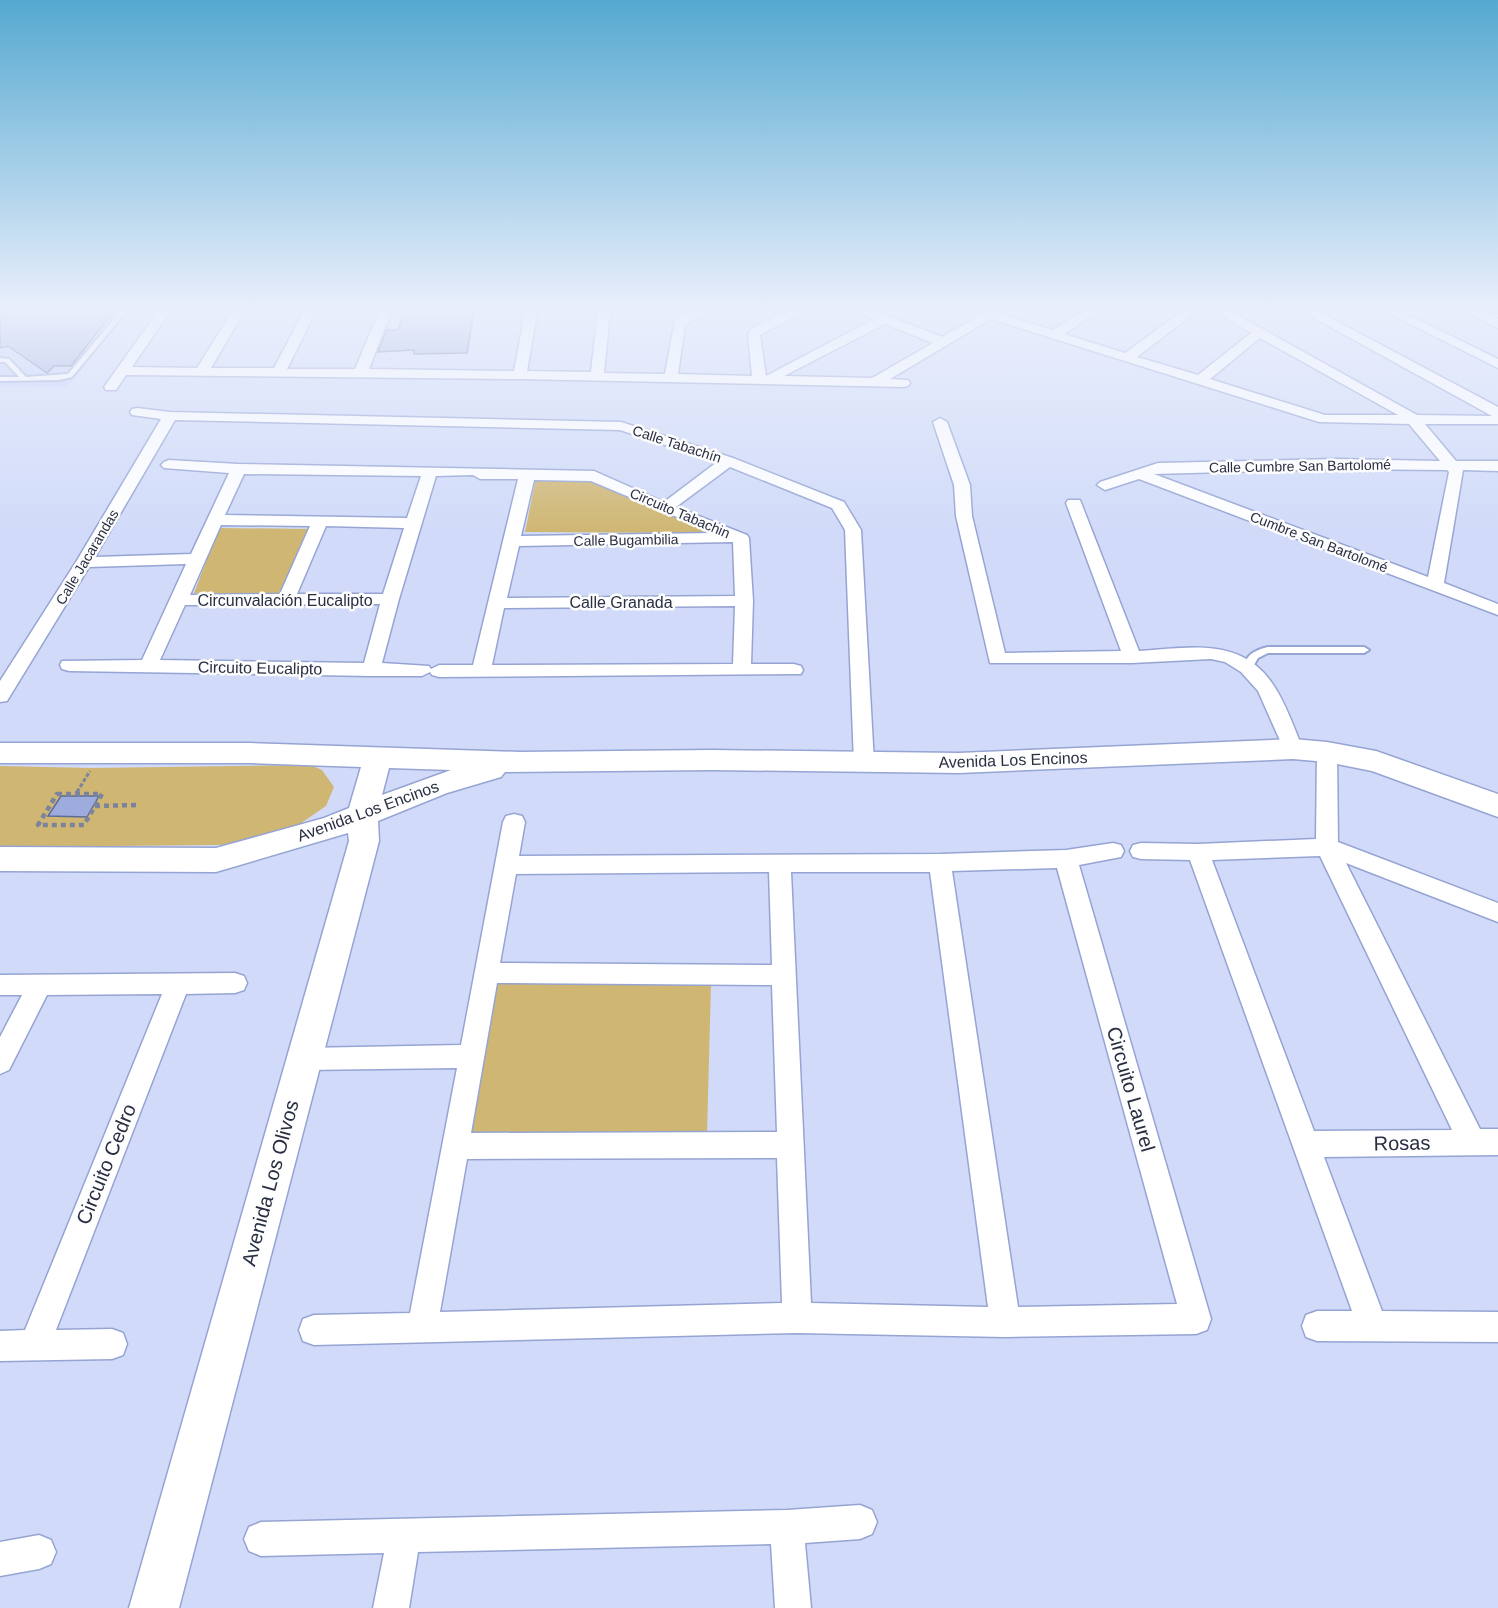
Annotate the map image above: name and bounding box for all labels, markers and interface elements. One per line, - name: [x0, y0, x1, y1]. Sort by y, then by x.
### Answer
- street label: Calle Tabachín: [631, 422, 723, 466]
- street label: Calle Cumbre San Bartolomé: [1209, 456, 1391, 476]
- street label: Circuito Tabachin: [628, 485, 732, 541]
- street label: Calle Jacarandas: [52, 507, 122, 607]
- street label: Cumbre San Bartolomé: [1248, 508, 1390, 576]
- street label: Calle Bugambilia: [573, 531, 679, 549]
- street label: Circunvalación Eucalipto: [197, 592, 373, 609]
- street label: Calle Granada: [569, 594, 673, 611]
- street label: Circuito Eucalipto: [198, 658, 322, 678]
- street label: Avenida Los Encinos: [938, 749, 1088, 771]
- street label: Avenida Los Encinos: [295, 778, 441, 844]
- street label: Circuito Laurel: [1103, 1024, 1159, 1154]
- street label: Avenida Los Olivos: [237, 1098, 303, 1268]
- street label: Circuito Cedro: [72, 1101, 140, 1227]
- street label: Rosas: [1373, 1132, 1431, 1154]

